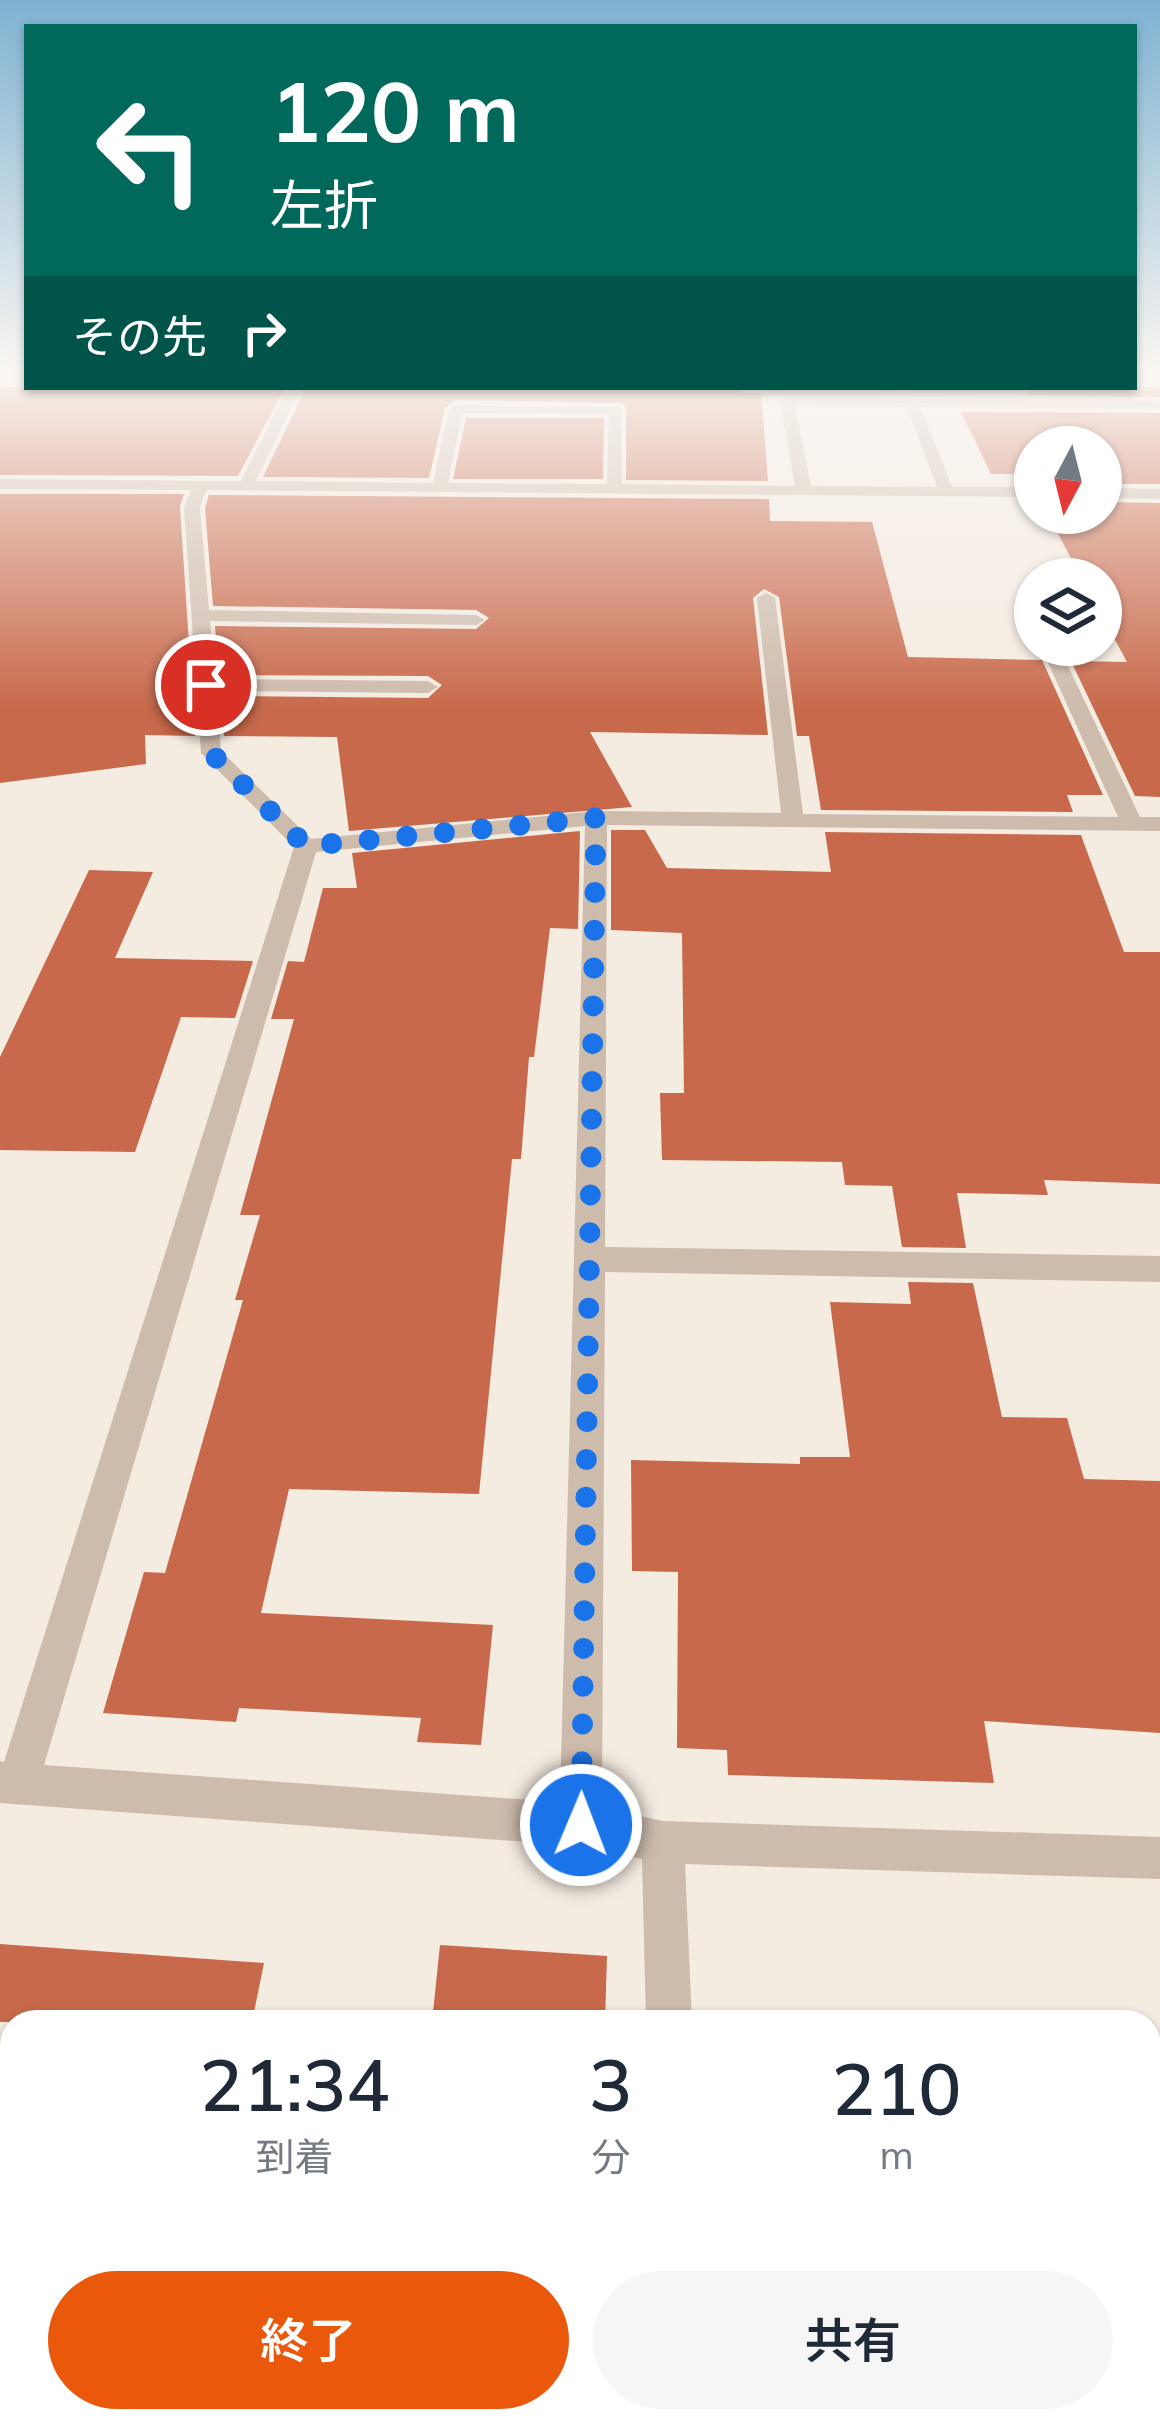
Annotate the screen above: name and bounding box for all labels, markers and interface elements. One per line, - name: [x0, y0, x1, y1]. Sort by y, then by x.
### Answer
- text: 120 m: [270, 58, 520, 163]
- icon: left: [72, 72, 228, 228]
- text: 左折: [270, 171, 378, 239]
- icon: right: [231, 300, 297, 366]
- text: その先: [72, 308, 207, 364]
- north arrow: [1014, 426, 1122, 534]
- map controls: [1014, 426, 1122, 666]
- button: layers: [1014, 558, 1122, 666]
- pin: [155, 634, 257, 736]
- icon: arrive: [173, 652, 239, 718]
- position arrow: [518, 1762, 644, 1888]
- text: 21:34: [200, 2039, 389, 2129]
- text: 3: [589, 2039, 632, 2129]
- text: 210: [832, 2043, 961, 2133]
- text: m: [879, 2130, 914, 2179]
- text: 到着: [256, 2132, 334, 2181]
- text: 分: [591, 2132, 630, 2181]
- button: 終了: [48, 2271, 569, 2409]
- button: 共有: [593, 2271, 1113, 2409]

